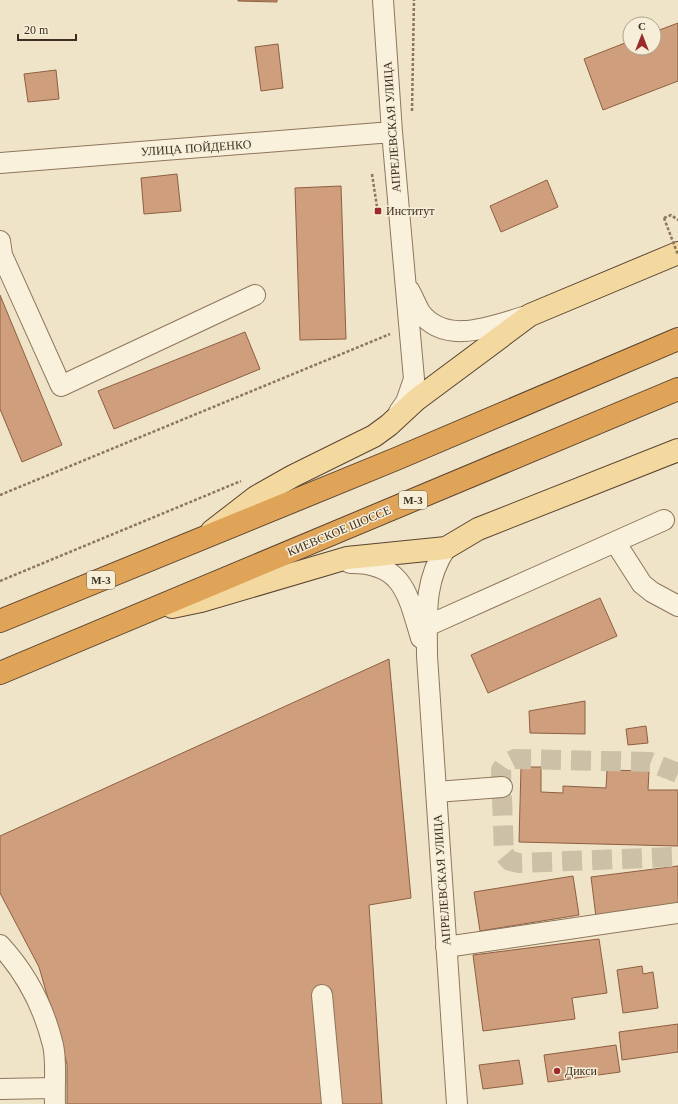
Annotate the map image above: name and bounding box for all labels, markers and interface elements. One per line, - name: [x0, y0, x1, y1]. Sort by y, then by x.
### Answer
- scale bar: [18, 16, 76, 42]
- north arrow: [622, 16, 662, 56]
- text: С: [638, 20, 646, 32]
- text: 20 m: [24, 23, 49, 37]
- street label: АПРЕЛЕВСКАЯ УЛИЦА: [380, 61, 404, 193]
- street label: УЛИЦА ПОЙДЕНКО: [140, 137, 252, 159]
- place label: Институт: [386, 204, 435, 218]
- marker: Институт: [373, 206, 383, 216]
- road number: М-3: [399, 491, 427, 509]
- street label: КИЕВСКОЕ ШОССЕ: [285, 503, 393, 559]
- road number: М-3: [87, 571, 115, 589]
- street label: АПРЕЛЕВСКАЯ УЛИЦА: [430, 814, 454, 946]
- place label: Дикси: [565, 1064, 597, 1078]
- marker: Дикси: [552, 1066, 562, 1076]

